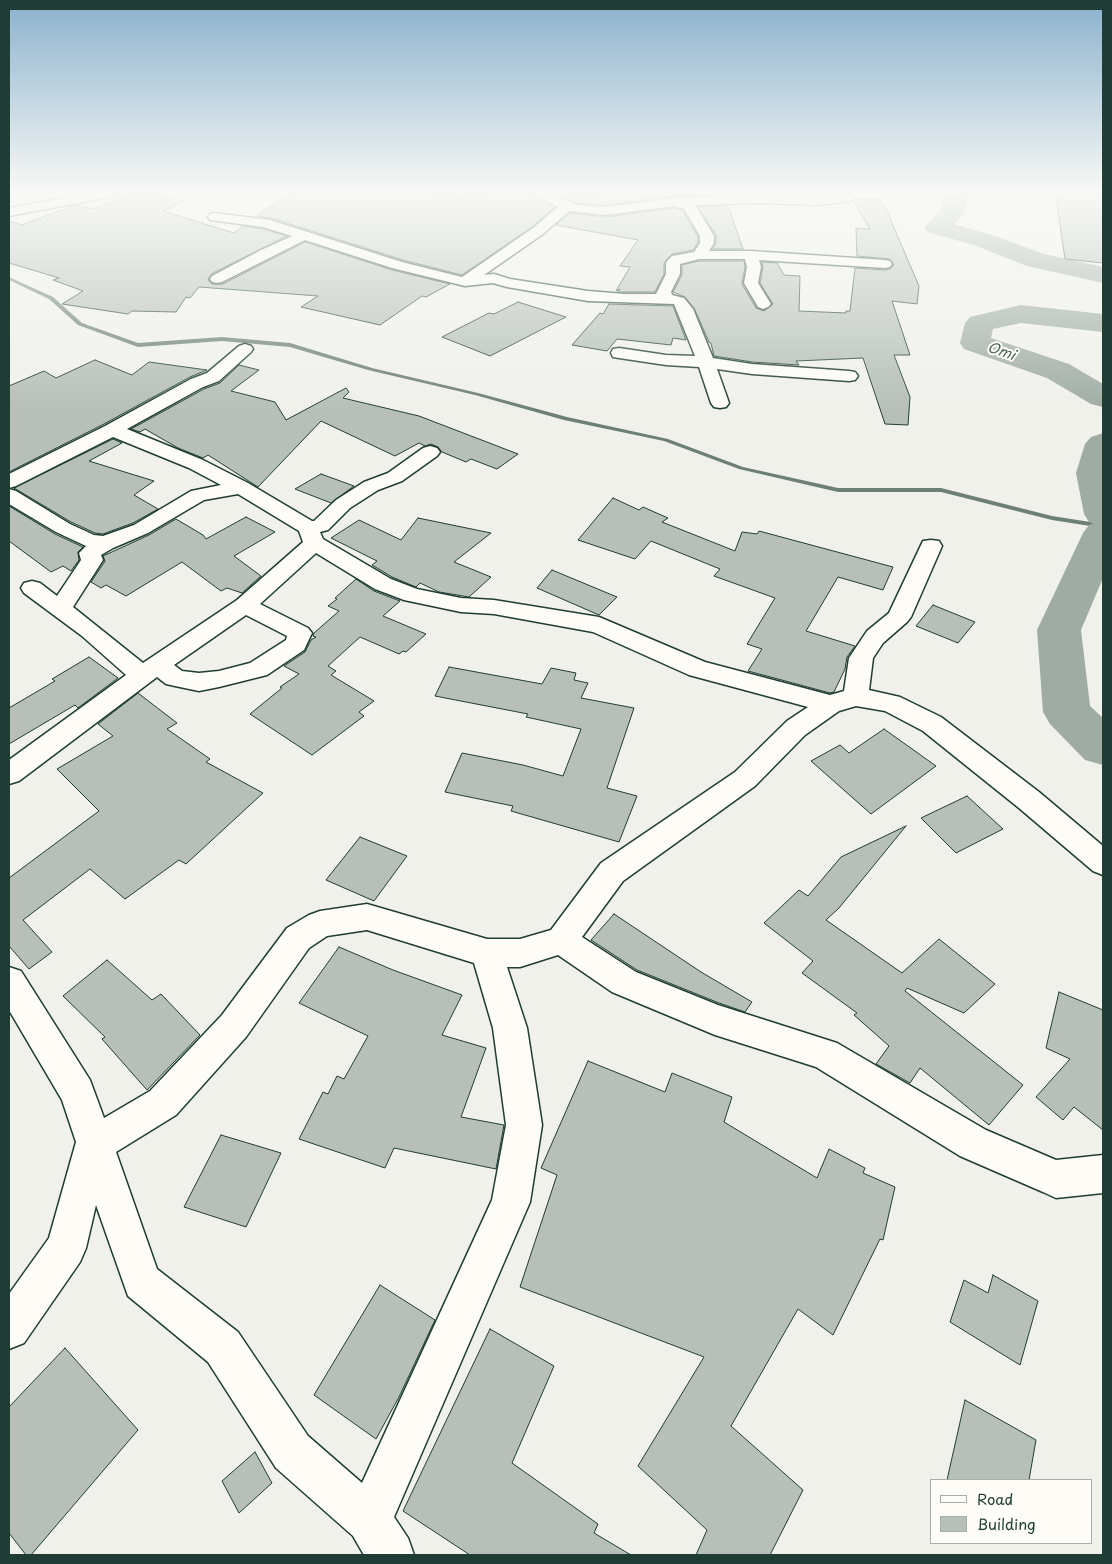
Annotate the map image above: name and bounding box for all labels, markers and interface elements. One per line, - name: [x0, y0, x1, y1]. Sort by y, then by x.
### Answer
- water label: Omi: [985, 339, 1017, 365]
- legend: [930, 1479, 1092, 1544]
- text: Road: [977, 1487, 1013, 1510]
- text: Building: [977, 1512, 1036, 1535]

